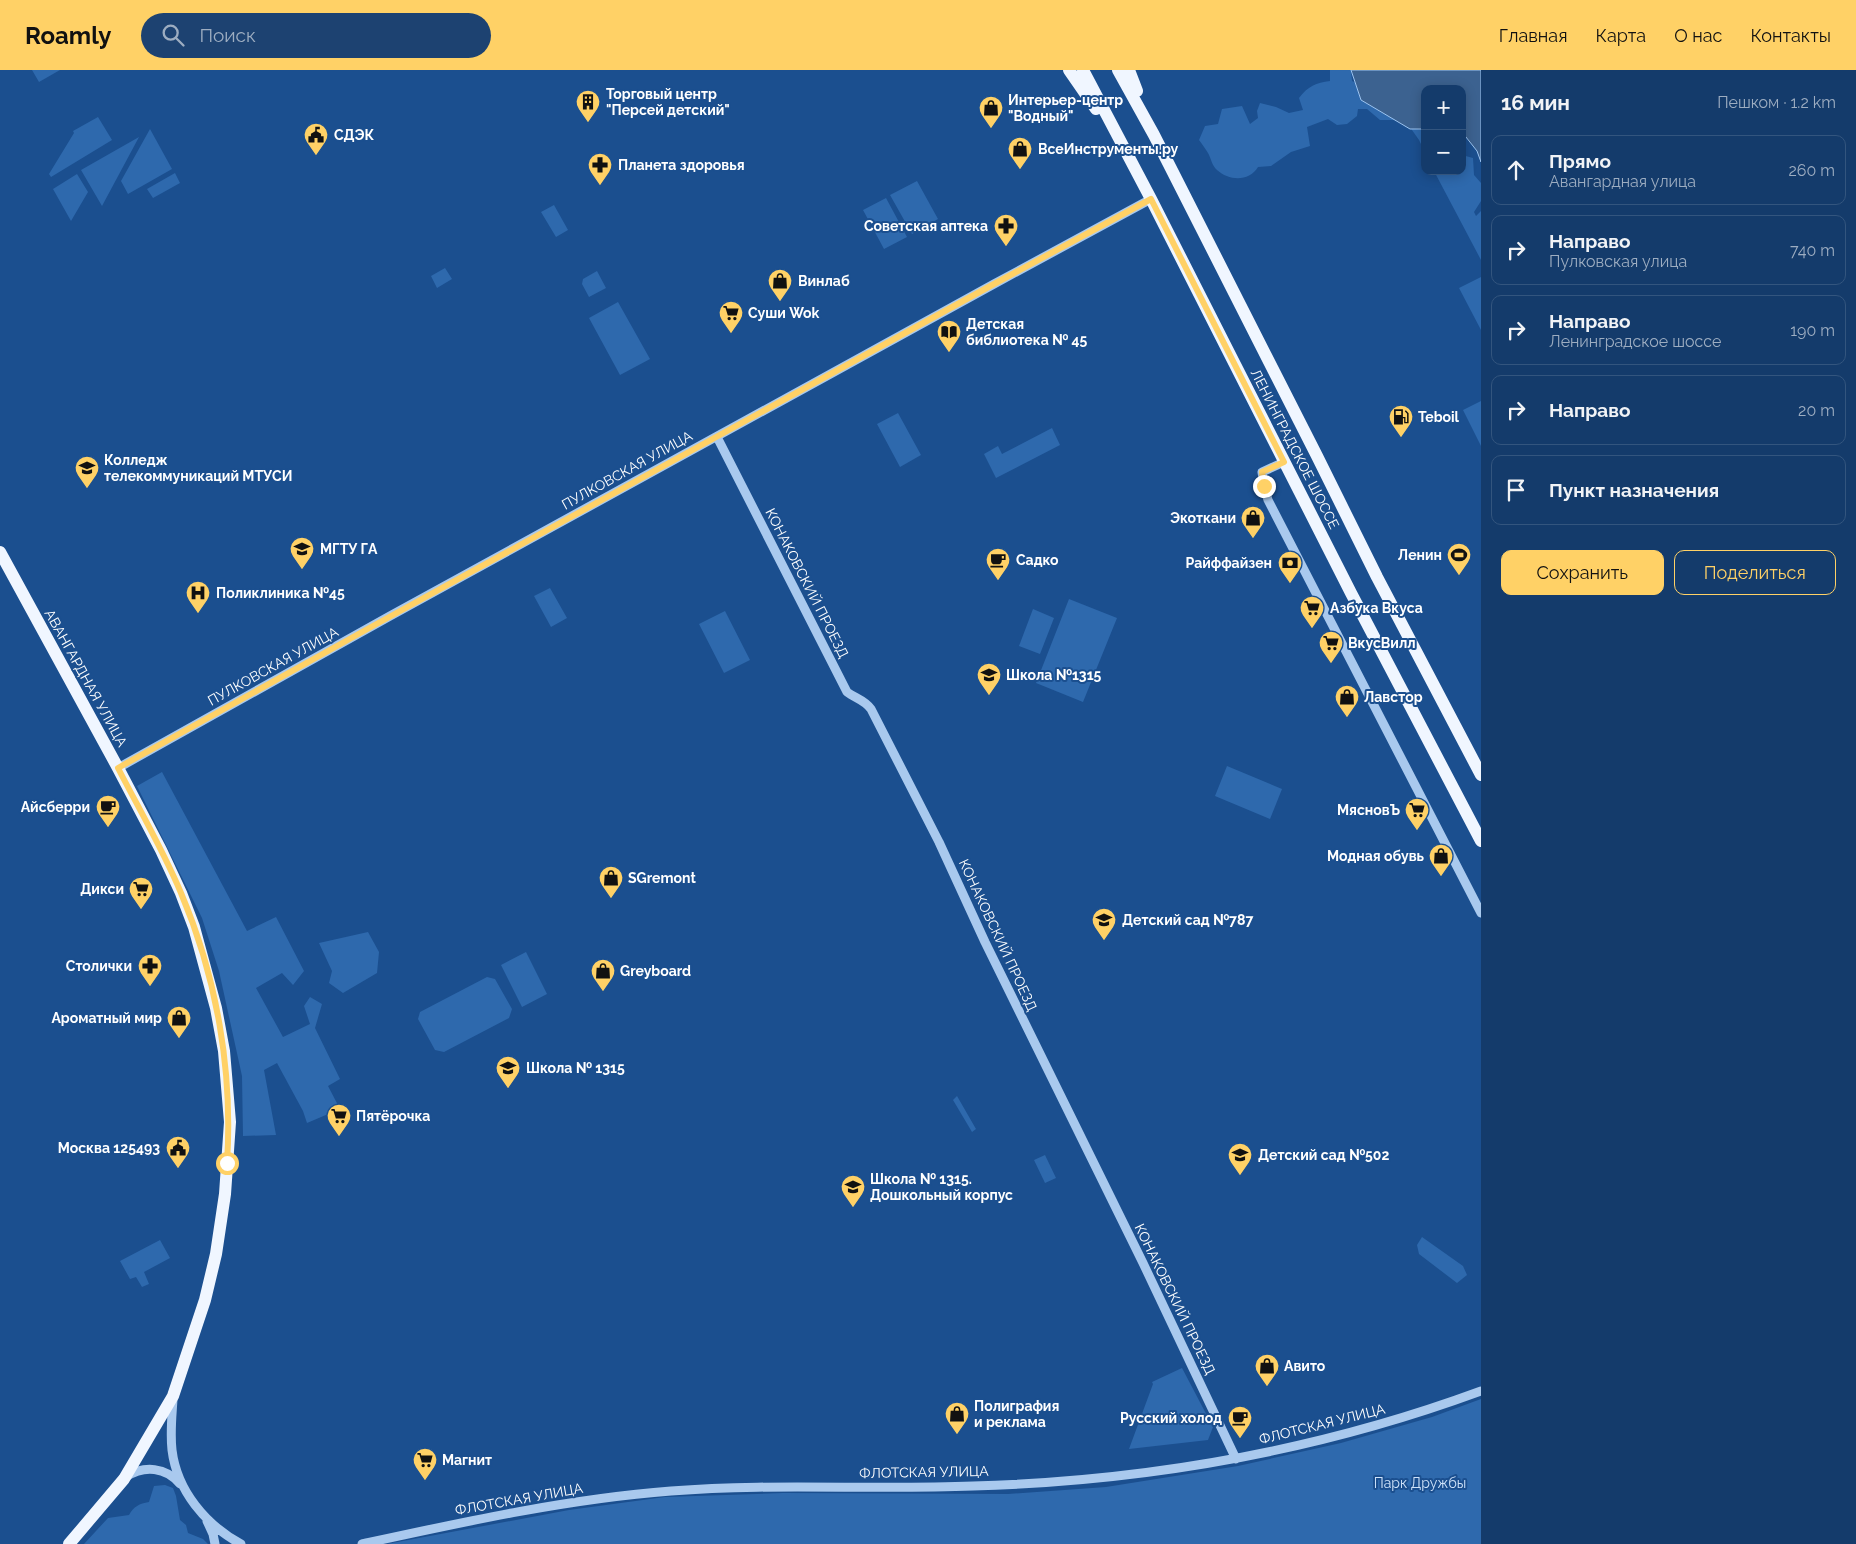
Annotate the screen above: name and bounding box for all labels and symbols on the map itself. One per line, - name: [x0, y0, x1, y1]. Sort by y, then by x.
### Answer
- place label: Торговый центр "Персей детский": [606, 86, 730, 118]
- building icon: Торговый центр "Персей детский": [575, 89, 601, 123]
- place label: Интерьер-центр "Водный": [1008, 92, 1123, 124]
- shop icon: Интерьер-центр "Водный": [978, 95, 1004, 129]
- public building icon: СДЭК: [303, 122, 329, 156]
- place label: СДЭК: [334, 127, 375, 143]
- shop icon: ВсеИнструменты.ру: [1007, 136, 1033, 170]
- place label: ВсеИнструменты.ру: [1038, 141, 1178, 157]
- pharmacy icon: Планета здоровья: [587, 152, 613, 186]
- place label: Планета здоровья: [618, 157, 745, 173]
- pharmacy icon: Советская аптека: [993, 213, 1019, 247]
- place label: Советская аптека: [864, 218, 988, 234]
- shop icon: Винлаб: [767, 268, 793, 302]
- place label: Винлаб: [798, 273, 850, 289]
- supermarket icon: Суши Wok: [718, 300, 744, 334]
- place label: Суши Wok: [748, 305, 820, 321]
- place label: Детская библиотека № 45: [966, 316, 1088, 348]
- library icon: Детская библиотека № 45: [936, 319, 962, 353]
- street label: ЛЕНИНГРАДСКОЕ ШОССЕ: [1248, 366, 1342, 532]
- fuel station icon: Teboil: [1388, 404, 1414, 438]
- place label: Teboil: [1418, 409, 1460, 425]
- street label: ПУЛКОВСКАЯ УЛИЦА: [559, 427, 695, 513]
- place label: Колледж телекоммуникаций МТУСИ: [104, 452, 292, 484]
- school or university icon: Колледж телекоммуникаций МТУСИ: [74, 455, 100, 489]
- route end: [1253, 475, 1276, 498]
- street label: КОНАКОВСКИЙ ПРОЕЗД: [762, 505, 853, 660]
- shop icon: Экоткани: [1240, 505, 1266, 539]
- place label: Экоткани: [1170, 510, 1236, 526]
- school or university icon: МГТУ ГА: [289, 536, 315, 570]
- place label: МГТУ ГА: [320, 541, 378, 557]
- sports icon: Ленин: [1446, 542, 1472, 576]
- cafe icon: Садко: [985, 547, 1011, 581]
- place label: Ленин: [1398, 547, 1442, 563]
- bank icon: Райффайзен: [1277, 550, 1303, 584]
- place label: Садко: [1016, 552, 1059, 568]
- place label: Райффайзен: [1186, 555, 1272, 571]
- hospital icon: Поликлиника №45: [185, 580, 211, 614]
- place label: Поликлиника №45: [216, 585, 345, 601]
- supermarket icon: Азбука Вкуса: [1299, 595, 1325, 629]
- place label: Азбука Вкуса: [1330, 600, 1423, 616]
- street label: АВАНГАРДНАЯ УЛИЦА: [41, 606, 131, 750]
- street label: ПУЛКОВСКАЯ УЛИЦА: [205, 623, 341, 709]
- supermarket icon: ВкусВилл: [1318, 630, 1344, 664]
- place label: ВкусВилл: [1348, 635, 1416, 651]
- school or university icon: Школа №1315: [976, 662, 1002, 696]
- place label: Школа №1315: [1006, 667, 1102, 683]
- shop icon: Лавстор: [1334, 684, 1360, 718]
- place label: Лавстор: [1364, 689, 1423, 705]
- cafe icon: Айсберри: [95, 794, 121, 828]
- supermarket icon: МясновЪ: [1404, 797, 1430, 831]
- place label: Айсберри: [21, 799, 90, 815]
- place label: МясновЪ: [1337, 802, 1400, 818]
- shop icon: Модная обувь: [1428, 843, 1454, 877]
- place label: Модная обувь: [1327, 848, 1425, 864]
- street label: КОНАКОВСКИЙ ПРОЕЗД: [956, 856, 1041, 1014]
- shop icon: SGremont: [598, 865, 624, 899]
- place label: SGremont: [628, 870, 696, 886]
- supermarket icon: Дикси: [128, 876, 154, 910]
- place label: Дикси: [80, 881, 124, 897]
- school or university icon: Детский сад №787: [1091, 907, 1117, 941]
- place label: Детский сад №787: [1122, 912, 1253, 928]
- pharmacy icon: Столички: [137, 953, 163, 987]
- place label: Столички: [66, 958, 132, 974]
- shop icon: Greyboard: [590, 958, 616, 992]
- place label: Greyboard: [620, 963, 691, 979]
- shop icon: Ароматный мир: [166, 1005, 192, 1039]
- place label: Ароматный мир: [51, 1010, 162, 1026]
- school or university icon: Школа № 1315: [495, 1055, 521, 1089]
- place label: Школа № 1315: [526, 1060, 625, 1076]
- supermarket icon: Пятёрочка: [326, 1103, 352, 1137]
- place label: Пятёрочка: [356, 1108, 430, 1124]
- public building icon: Москва 125493: [165, 1135, 191, 1169]
- place label: Москва 125493: [58, 1140, 160, 1156]
- school or university icon: Детский сад №502: [1227, 1142, 1253, 1176]
- place label: Детский сад №502: [1258, 1147, 1389, 1163]
- route start: [216, 1152, 239, 1175]
- place label: Школа № 1315. Дошкольный корпус: [870, 1171, 1013, 1203]
- school or university icon: Школа № 1315. Дошкольный корпус: [840, 1174, 866, 1208]
- street label: КОНАКОВСКИЙ ПРОЕЗД: [1131, 1221, 1219, 1377]
- shop icon: Авито: [1254, 1353, 1280, 1387]
- place label: Авито: [1284, 1358, 1326, 1374]
- place label: Полиграфия и реклама: [974, 1398, 1059, 1430]
- street label: ФЛОТСКАЯ УЛИЦА: [1257, 1400, 1387, 1447]
- shop icon: Полиграфия и реклама: [944, 1401, 970, 1435]
- cafe icon: Русский холод: [1227, 1405, 1253, 1439]
- place label: Русский холод: [1120, 1410, 1222, 1426]
- supermarket icon: Магнит: [412, 1447, 438, 1481]
- place label: Магнит: [442, 1452, 492, 1468]
- street label: ФЛОТСКАЯ УЛИЦА: [859, 1463, 989, 1481]
- park label: Парк Дружбы: [1374, 1475, 1466, 1491]
- street label: ФЛОТСКАЯ УЛИЦА: [454, 1480, 585, 1518]

